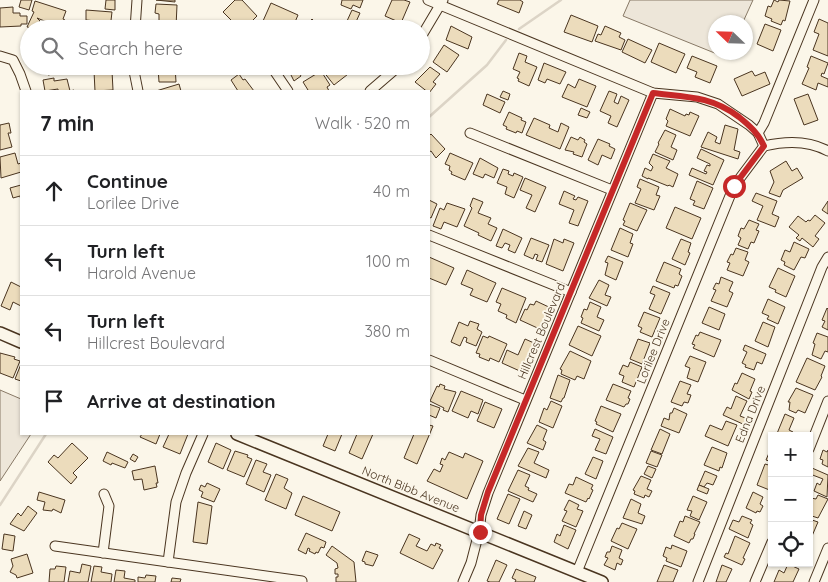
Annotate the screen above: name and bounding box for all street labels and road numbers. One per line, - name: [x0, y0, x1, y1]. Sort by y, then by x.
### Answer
- street label: Hillcrest Boulevard: [514, 280, 568, 382]
- street label: Lorilee Drive: [633, 316, 673, 386]
- street label: Edna Drive: [732, 383, 768, 445]
- street label: North Bibb Avenue: [360, 463, 462, 516]

